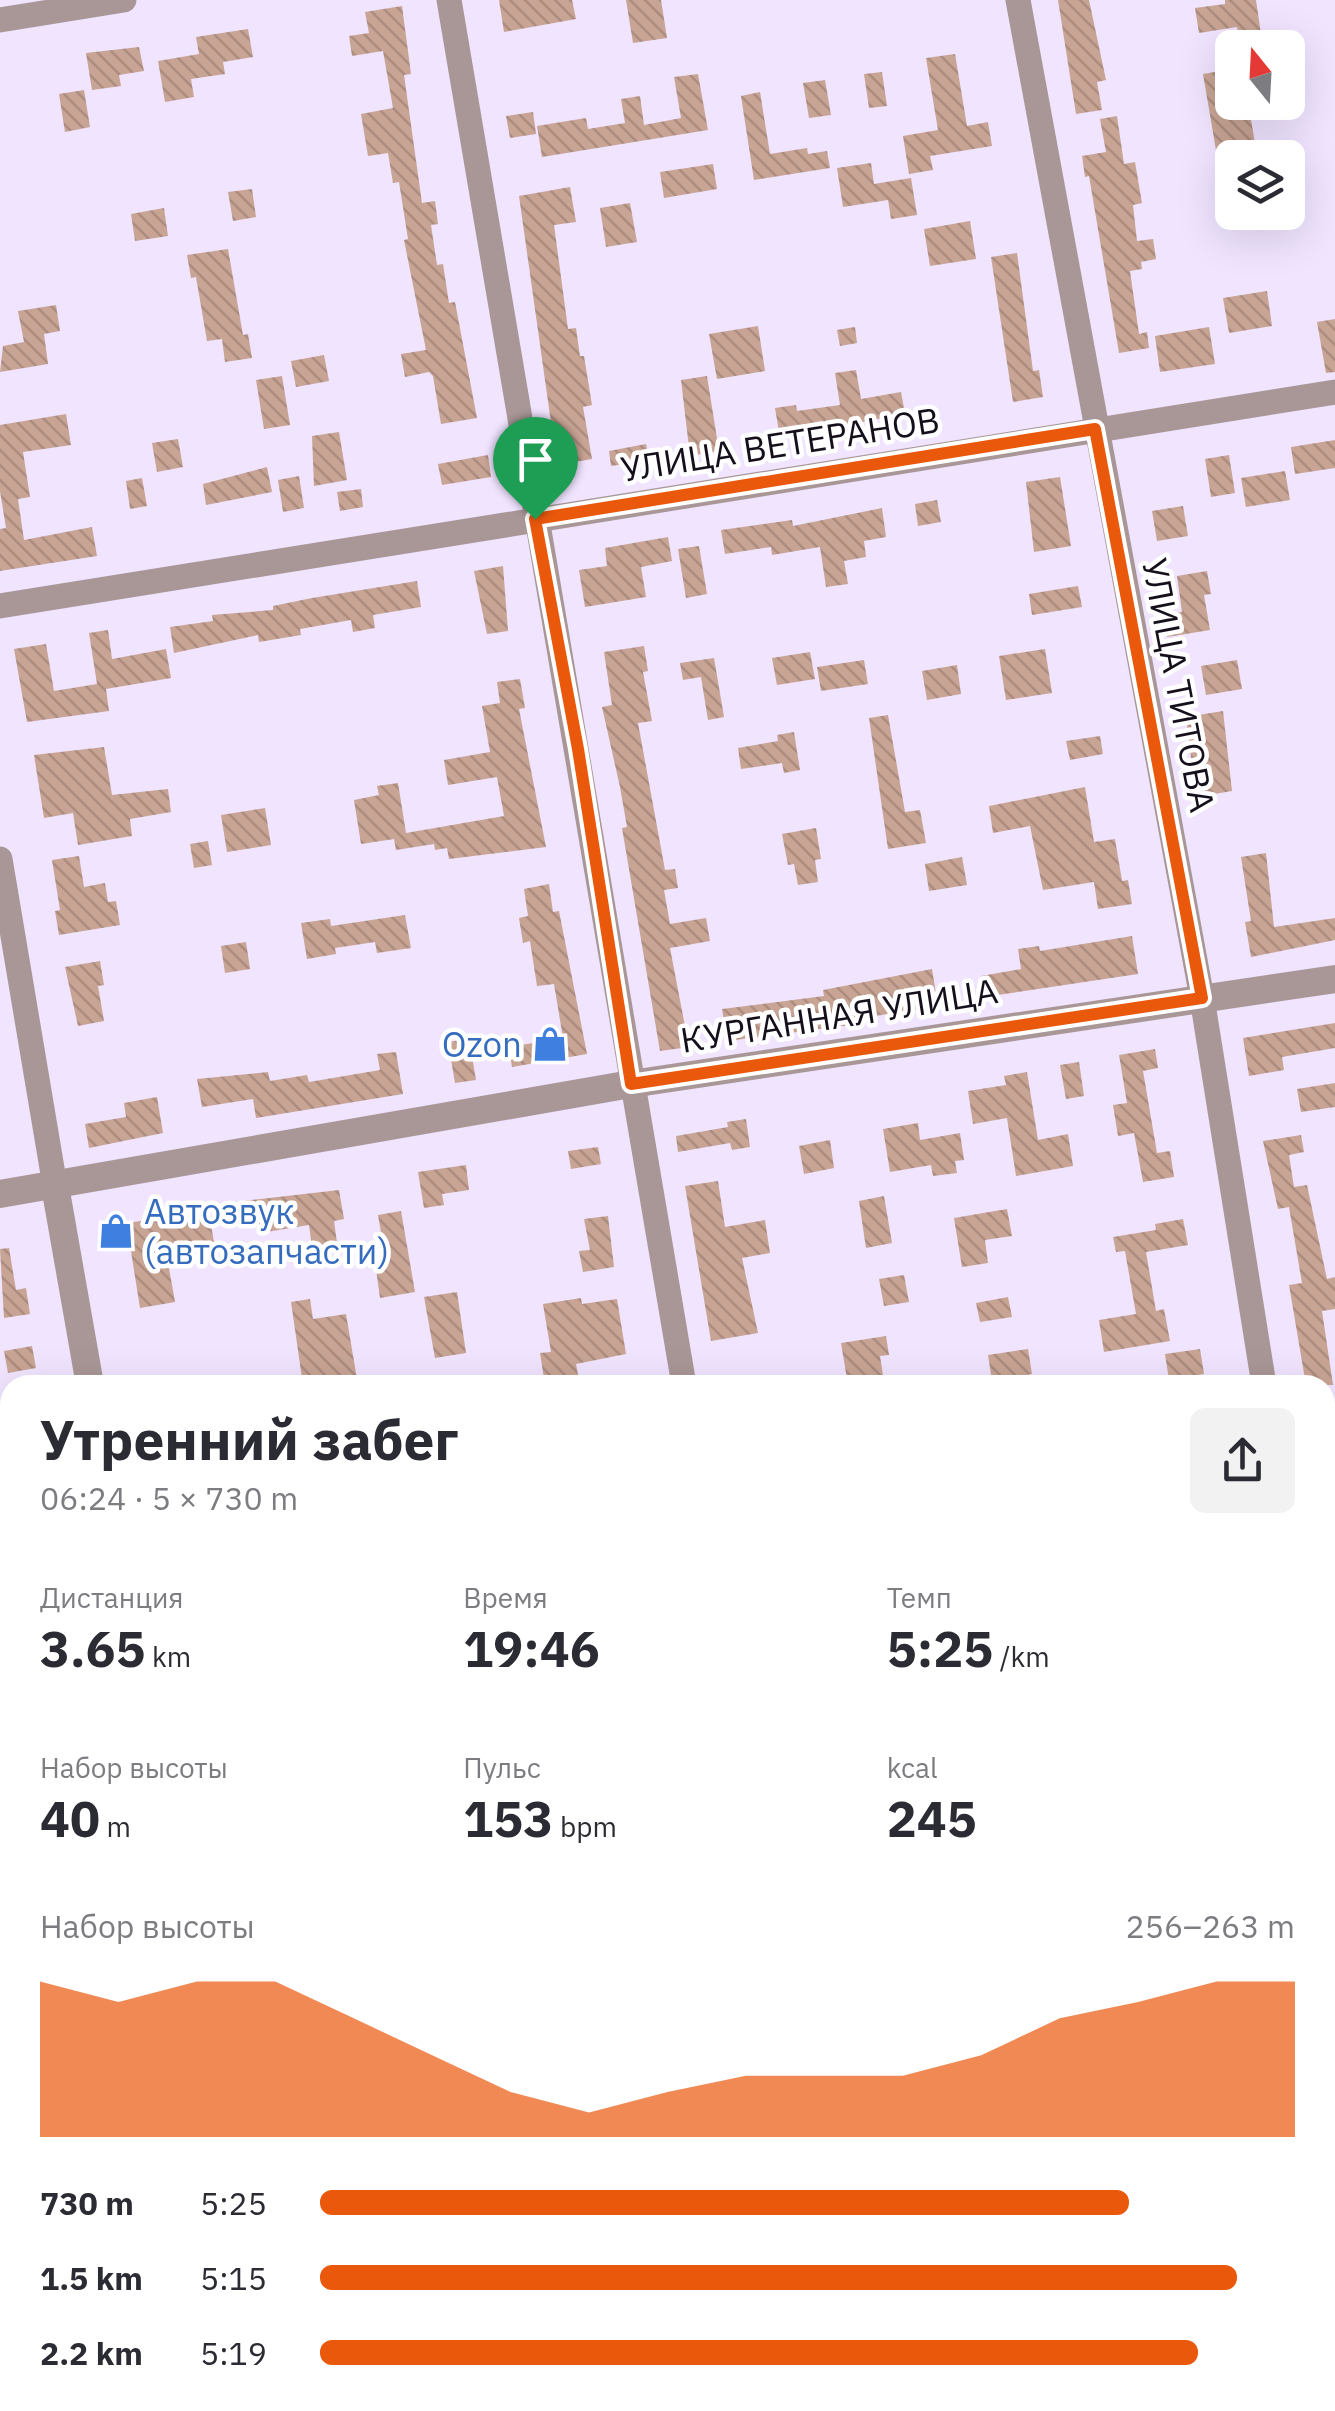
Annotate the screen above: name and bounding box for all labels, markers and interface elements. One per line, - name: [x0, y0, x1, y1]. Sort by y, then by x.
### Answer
- north arrow: [1215, 30, 1305, 120]
- map controls: [1215, 30, 1305, 230]
- button: layers: [1215, 140, 1305, 230]
- street label: УЛИЦА ВЕТЕРАНОВ: [617, 396, 943, 492]
- pin: [493, 417, 578, 520]
- icon: arrive: [508, 432, 563, 487]
- street label: УЛИЦА ТИТОВА: [1132, 554, 1226, 816]
- street label: КУРГАННАЯ УЛИЦА: [677, 967, 1001, 1063]
- place label: Ozon: [442, 1021, 522, 1067]
- shop icon: Ozon: [531, 1025, 569, 1063]
- place label: Автозвук (автозапчасти): [144, 1188, 389, 1274]
- shop icon: Автозвук (автозапчасти): [97, 1212, 135, 1250]
- text: Утренний забег: [40, 1404, 459, 1475]
- button: share: [1190, 1408, 1295, 1513]
- text: 06:24 · 5 × 730 m: [40, 1477, 298, 1519]
- text: Дистанция: [40, 1579, 184, 1616]
- text: Время: [463, 1579, 548, 1616]
- text: Темп: [887, 1579, 952, 1616]
- text: 3.65: [40, 1616, 146, 1681]
- text: 19:46: [463, 1616, 600, 1681]
- text: 5:25: [887, 1616, 993, 1681]
- text: km: [146, 1638, 191, 1675]
- text: /km: [993, 1638, 1050, 1675]
- text: Набор высоты: [40, 1749, 228, 1786]
- text: Пульс: [463, 1749, 541, 1786]
- text: kcal: [887, 1749, 938, 1786]
- text: 40: [40, 1786, 100, 1851]
- text: 153: [463, 1786, 553, 1851]
- text: 245: [887, 1786, 977, 1851]
- text: m: [100, 1808, 131, 1845]
- text: bpm: [553, 1808, 617, 1845]
- text: Набор высоты: [40, 1905, 255, 1947]
- text: 256–263 m: [1125, 1905, 1295, 1947]
- text: 730 m: [40, 2182, 134, 2224]
- text: 5:25: [200, 2182, 267, 2224]
- text: 1.5 km: [40, 2257, 143, 2299]
- text: 5:15: [200, 2257, 267, 2299]
- text: 2.2 km: [40, 2332, 143, 2374]
- text: 5:19: [200, 2332, 267, 2374]

